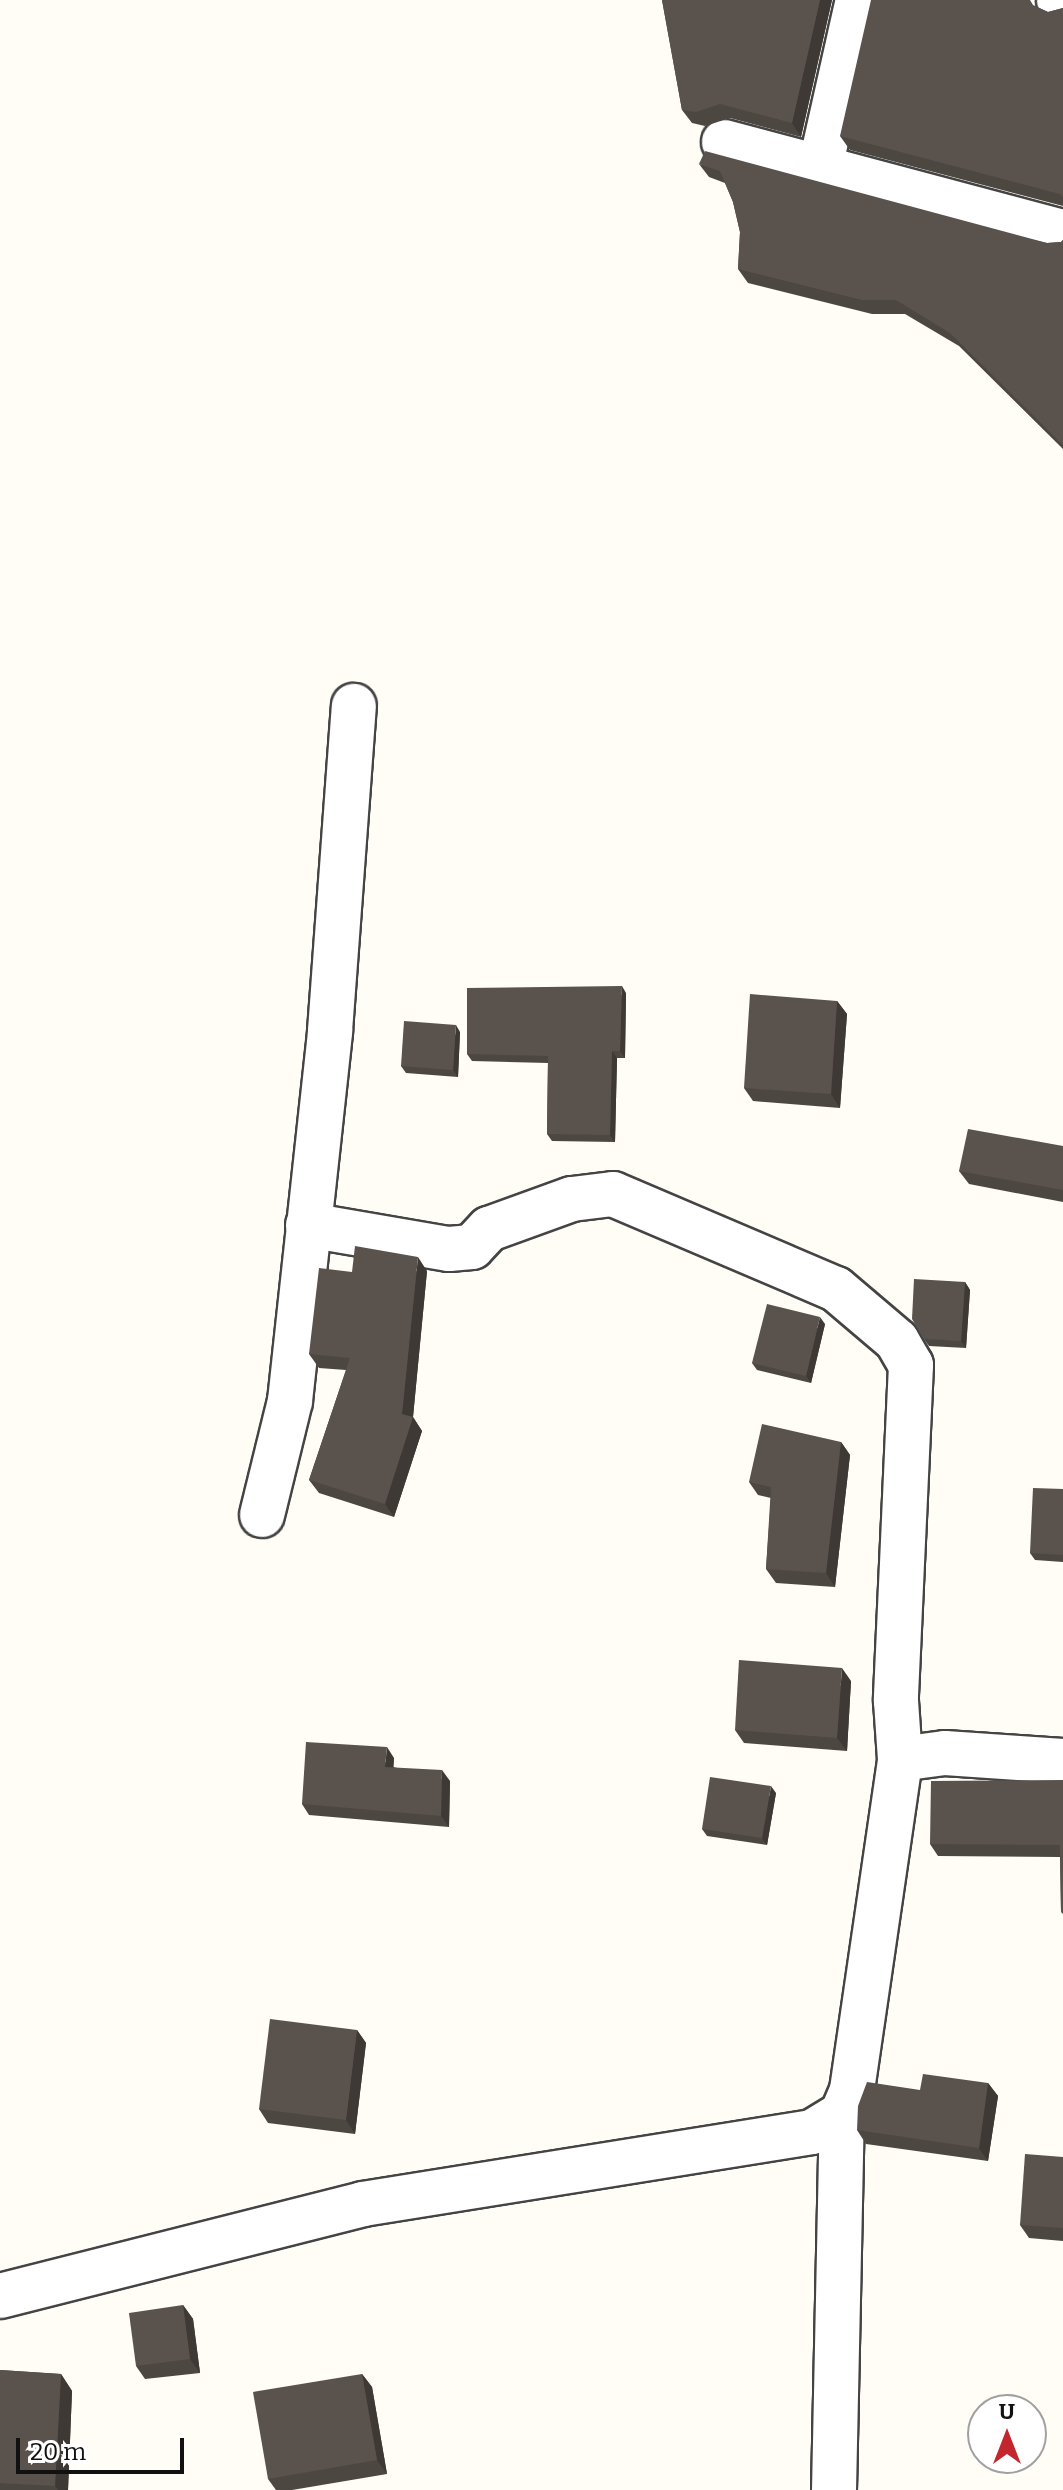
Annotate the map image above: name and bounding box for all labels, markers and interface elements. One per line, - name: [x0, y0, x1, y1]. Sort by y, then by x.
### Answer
- north arrow: [967, 2394, 1047, 2474]
- text: U: [999, 2398, 1015, 2425]
- scale bar: [20, 2422, 188, 2472]
- text: 20 m: [30, 2438, 86, 2466]

